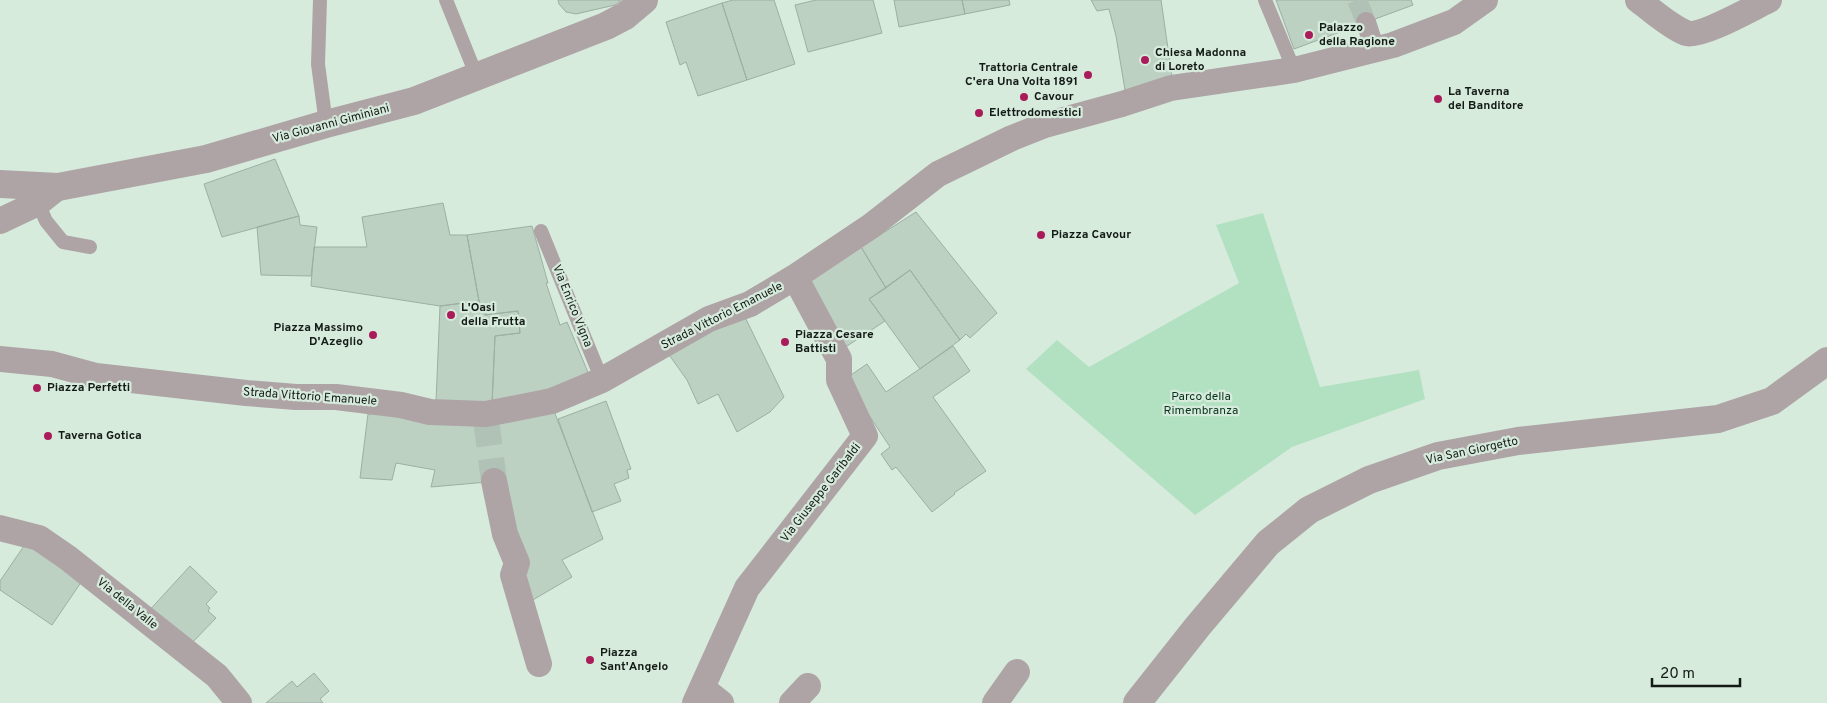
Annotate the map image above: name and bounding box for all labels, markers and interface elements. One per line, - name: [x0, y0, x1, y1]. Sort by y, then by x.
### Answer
- place label: Palazzo della Ragione: [1319, 20, 1395, 50]
- marker: Palazzo della Ragione: [1303, 29, 1315, 41]
- place label: Chiesa Madonna di Loreto: [1155, 45, 1246, 75]
- marker: Chiesa Madonna di Loreto: [1139, 54, 1151, 66]
- place label: Trattoria Centrale C'era Una Volta 1891: [965, 60, 1078, 90]
- marker: Trattoria Centrale C'era Una Volta 1891: [1082, 69, 1094, 81]
- place label: La Taverna del Banditore: [1448, 84, 1524, 114]
- place label: Cavour: [1034, 89, 1074, 105]
- marker: Cavour: [1018, 91, 1030, 103]
- marker: La Taverna del Banditore: [1432, 93, 1444, 105]
- street label: Via Giovanni Giminiani: [271, 101, 391, 147]
- place label: Elettrodomestici: [989, 105, 1081, 121]
- marker: Elettrodomestici: [973, 107, 985, 119]
- place label: Piazza Cavour: [1051, 227, 1131, 243]
- marker: Piazza Cavour: [1035, 229, 1047, 241]
- street label: Via Enrico Vigna: [548, 262, 596, 350]
- street label: Strada Vittorio Emanuele: [659, 278, 785, 354]
- place label: L'Oasi della Frutta: [461, 300, 525, 330]
- marker: L'Oasi della Frutta: [445, 309, 457, 321]
- place label: Piazza Massimo D'Azeglio: [274, 320, 363, 350]
- place label: Piazza Cesare Battisti: [795, 327, 874, 357]
- marker: Piazza Massimo D'Azeglio: [367, 329, 379, 341]
- marker: Piazza Cesare Battisti: [779, 336, 791, 348]
- place label: Piazza Perfetti: [47, 380, 130, 396]
- marker: Piazza Perfetti: [31, 382, 43, 394]
- street label: Strada Vittorio Emanuele: [242, 384, 378, 410]
- park label: Parco della Rimembranza: [1164, 389, 1238, 419]
- place label: Taverna Gotica: [58, 428, 142, 444]
- marker: Taverna Gotica: [42, 430, 54, 442]
- street label: Via San Giorgetto: [1424, 433, 1520, 469]
- street label: Via Giuseppe Garibaldi: [777, 440, 865, 546]
- street label: Via della Valle: [93, 574, 161, 634]
- place label: Piazza Sant'Angelo: [600, 645, 668, 675]
- marker: Piazza Sant'Angelo: [584, 654, 596, 666]
- scale bar: [1652, 656, 1740, 688]
- text: 20 m: [1660, 665, 1695, 684]

